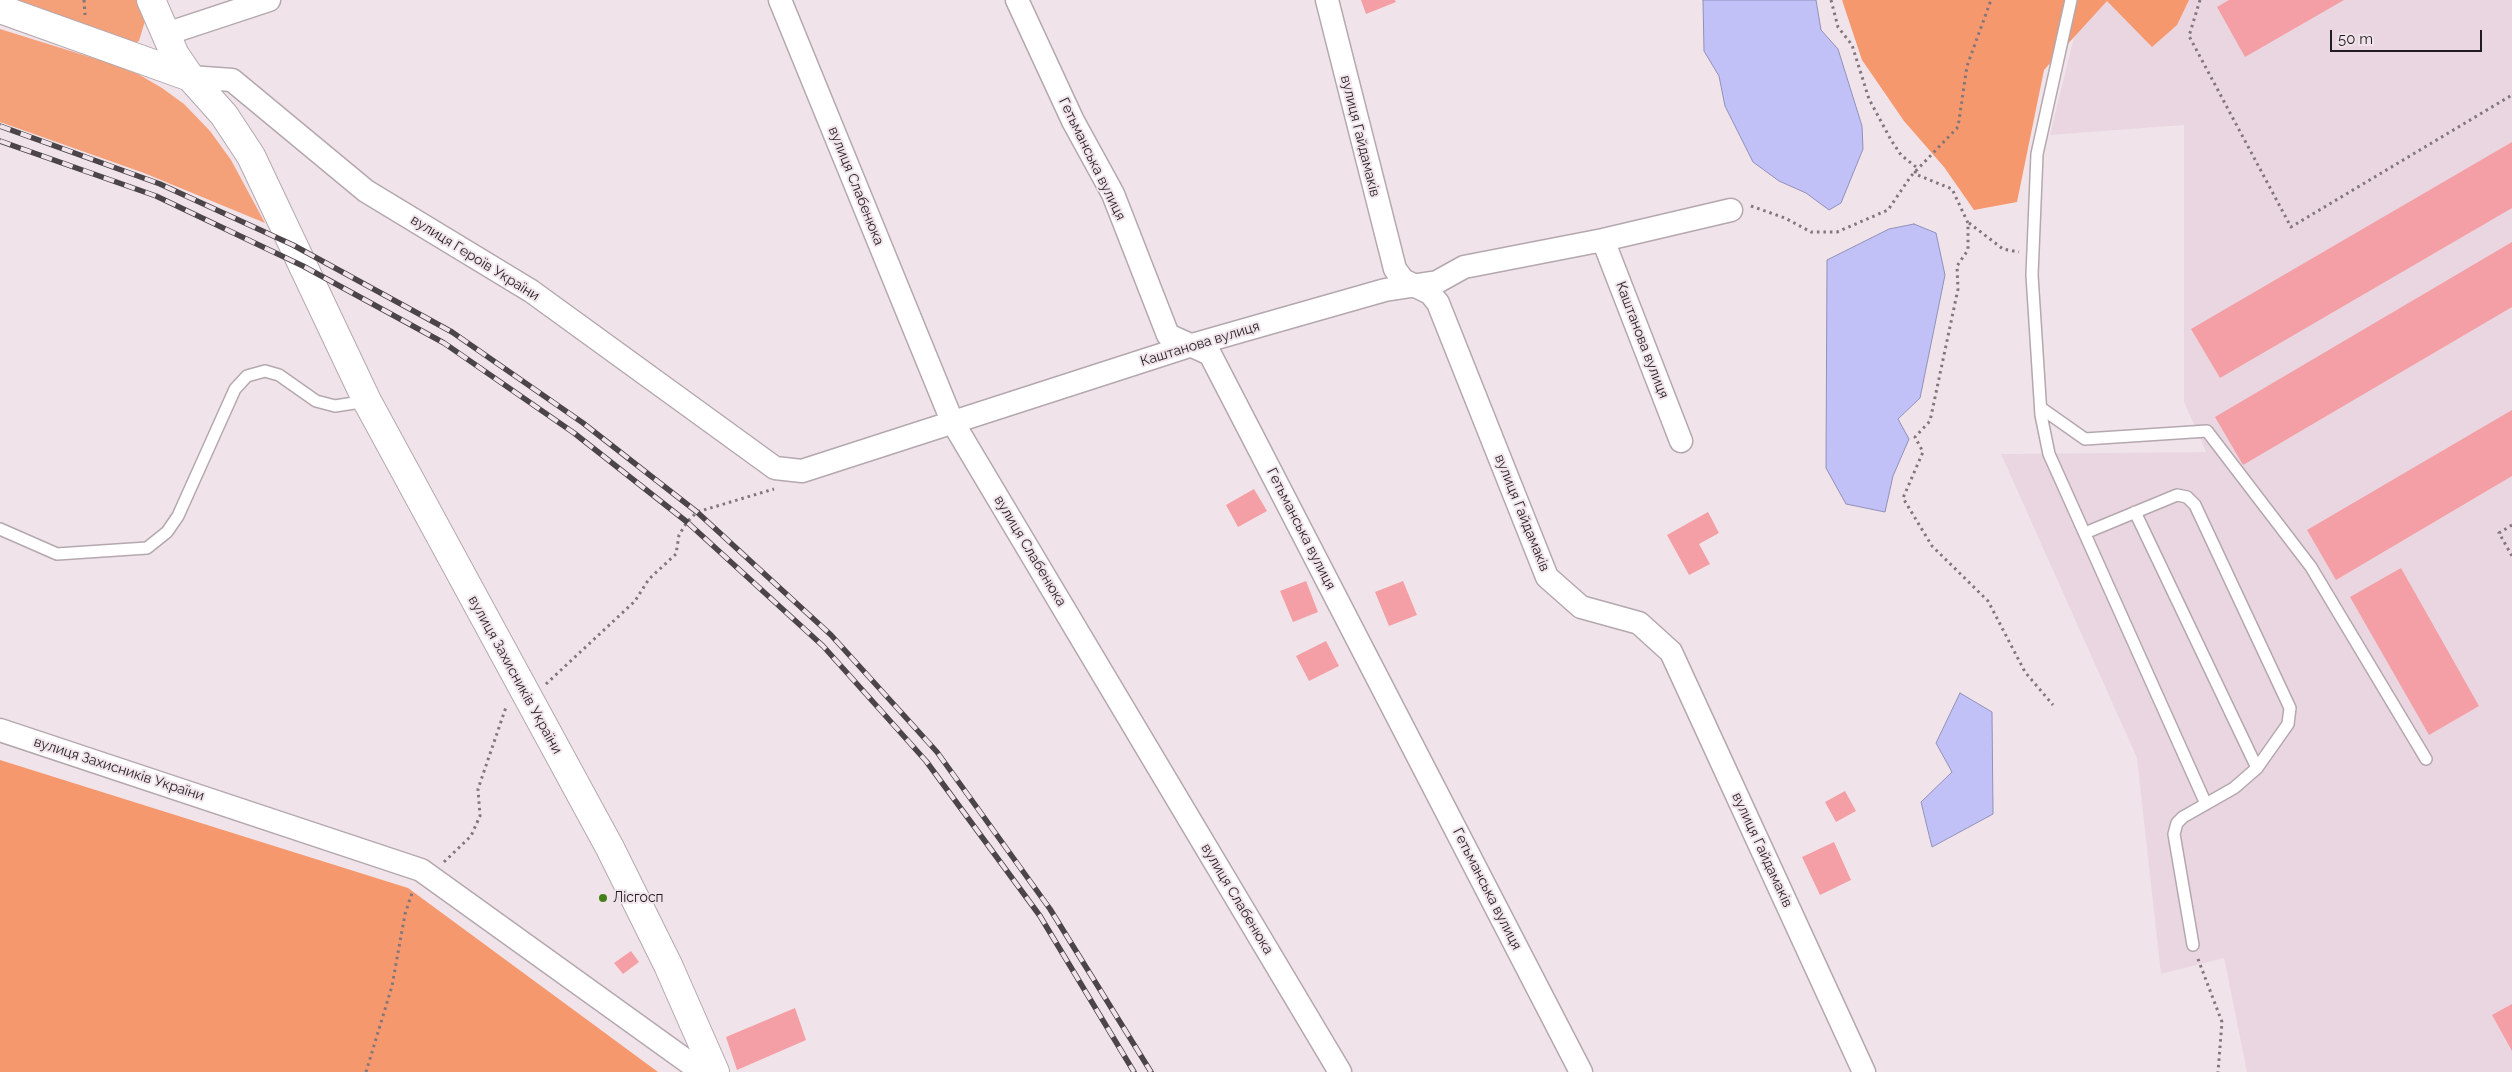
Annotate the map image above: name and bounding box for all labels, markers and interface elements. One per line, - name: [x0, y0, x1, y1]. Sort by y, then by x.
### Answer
- scale bar: [2332, 20, 2484, 52]
- text: 50 m: [2338, 30, 2373, 48]
- street label: вулиця Гайдамаків: [1337, 74, 1383, 198]
- street label: Гетьманська вулиця: [1055, 95, 1129, 223]
- street label: вулиця Слабенюка: [825, 124, 887, 248]
- street label: вулиця Героїв України: [408, 212, 542, 304]
- street label: Каштанова вулиця: [1612, 279, 1672, 401]
- street label: Каштанова вулиця: [1138, 318, 1262, 370]
- street label: вулиця Гайдамаків: [1491, 452, 1553, 574]
- street label: Гетьманська вулиця: [1263, 465, 1339, 593]
- street label: вулиця Слабенюка: [990, 493, 1070, 609]
- street label: вулиця Захисників України: [464, 593, 566, 757]
- street label: вулиця Захисників України: [32, 733, 206, 805]
- street label: вулиця Гайдамаків: [1728, 790, 1796, 910]
- street label: Гетьманська вулиця: [1449, 825, 1525, 953]
- street label: вулиця Слабенюка: [1197, 841, 1277, 957]
- place label: Лісгосп: [613, 890, 664, 906]
- marker: Лісгосп: [597, 892, 609, 904]

